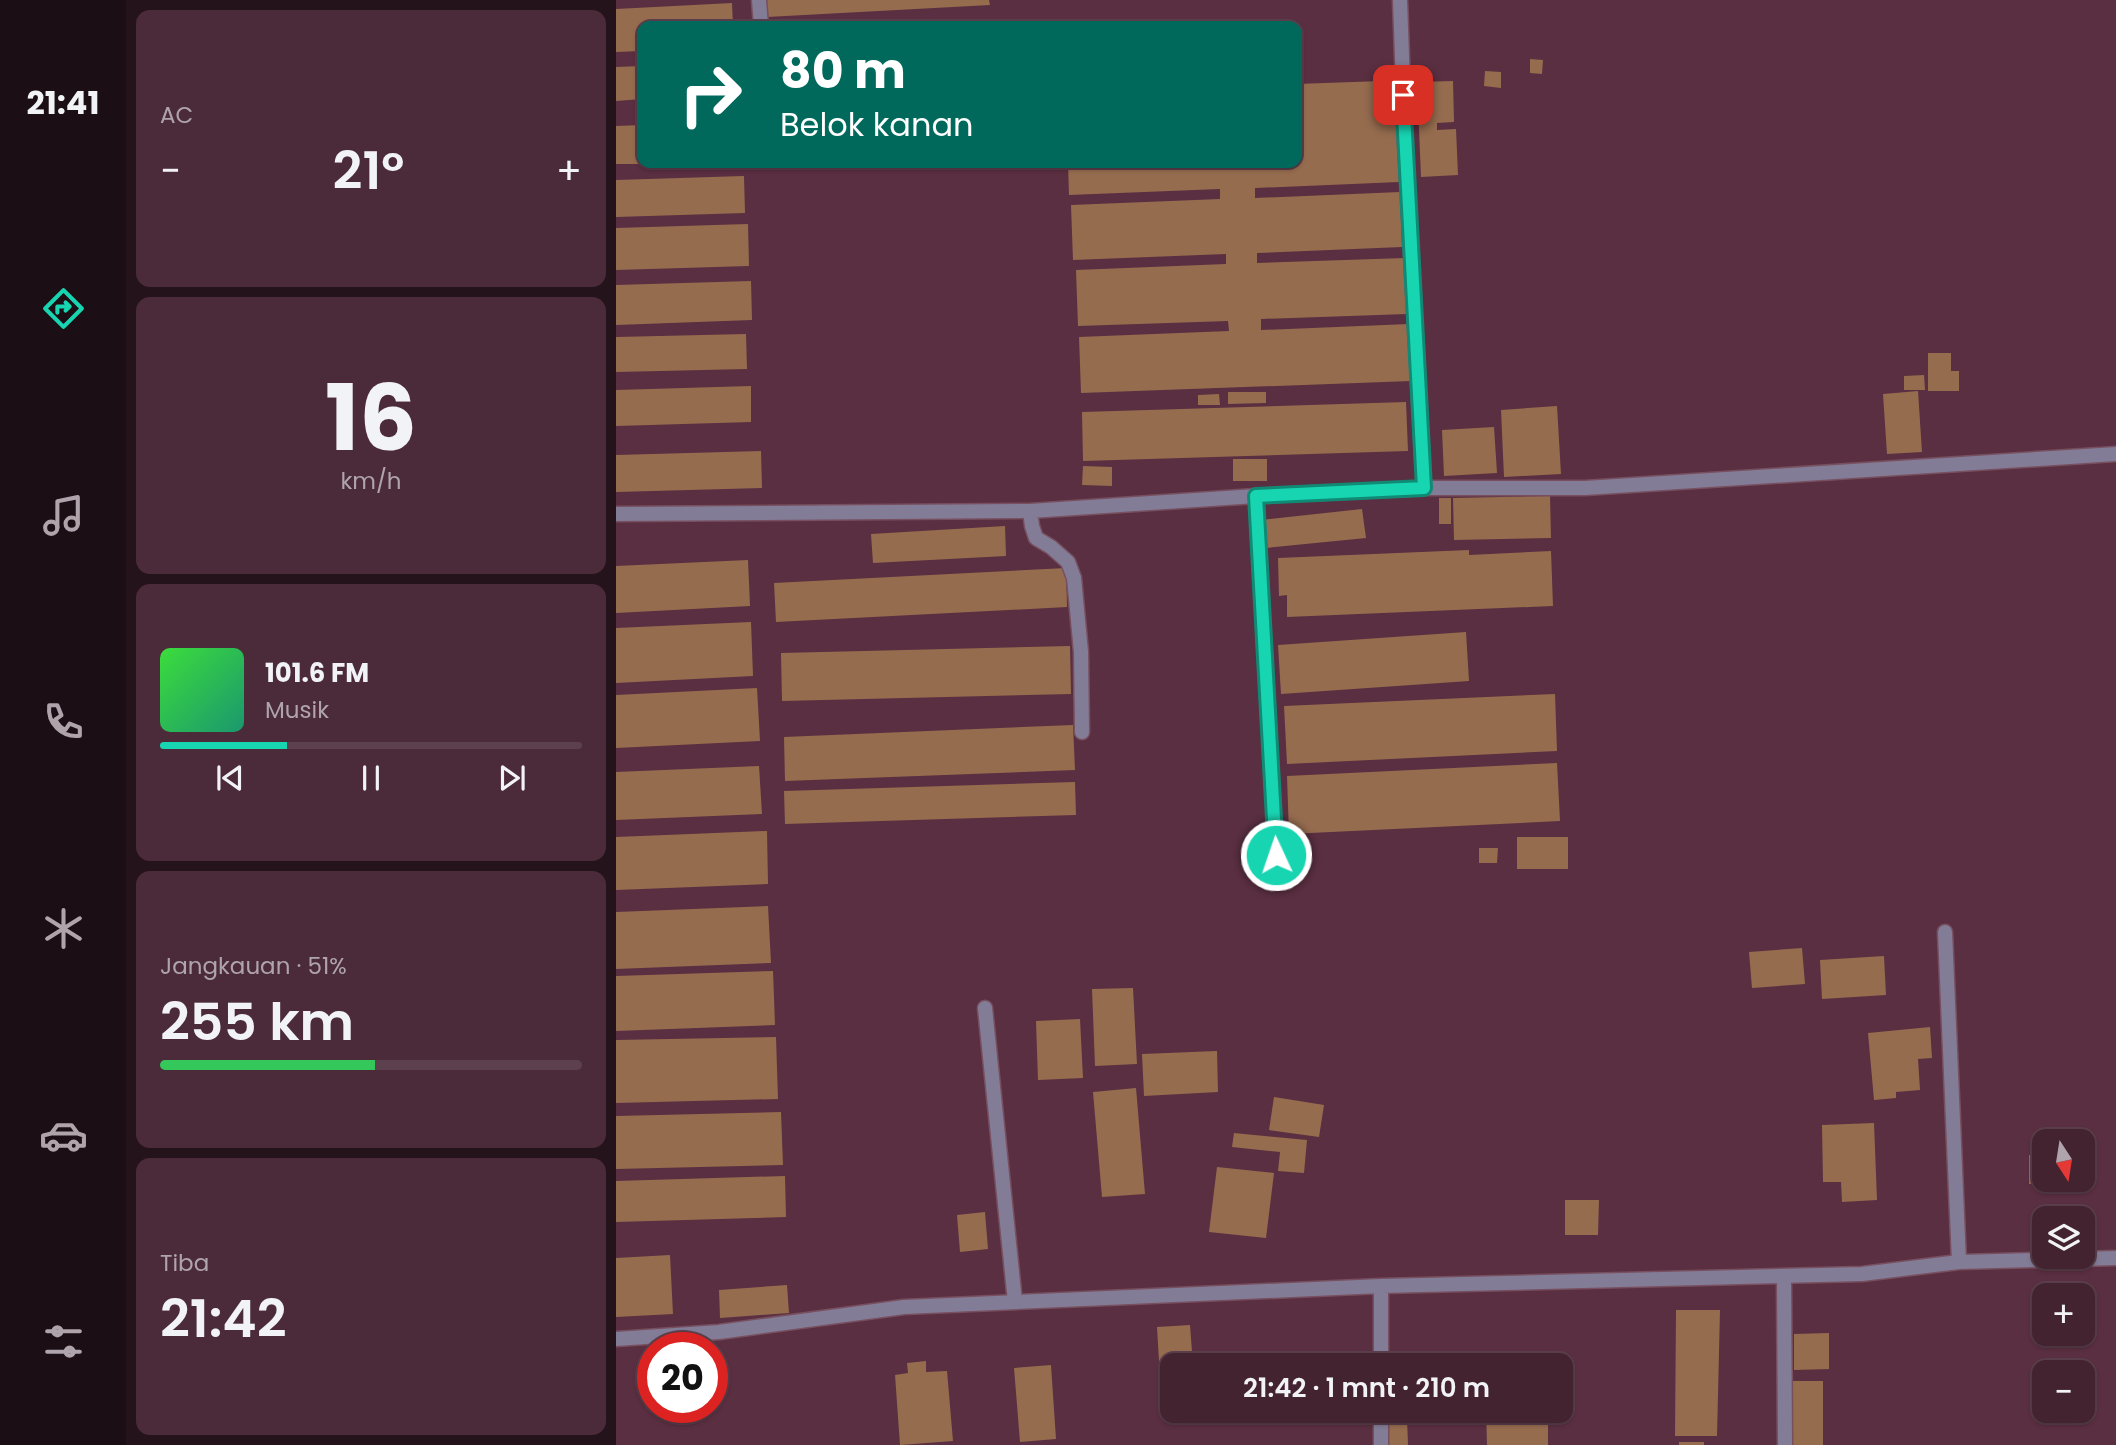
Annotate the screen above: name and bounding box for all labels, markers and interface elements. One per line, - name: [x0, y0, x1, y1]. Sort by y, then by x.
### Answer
- text: 80 m: [780, 37, 906, 105]
- icon: right: [665, 49, 756, 140]
- pin: [1373, 65, 1433, 125]
- icon: arrive: [1384, 76, 1422, 114]
- text: 21:41: [26, 80, 100, 125]
- text: AC: [160, 99, 193, 131]
- text: Belok kanan: [780, 102, 974, 147]
- text: 21°: [333, 134, 404, 207]
- text: −: [160, 144, 181, 197]
- text: +: [556, 144, 582, 197]
- icon: directions: [39, 284, 88, 333]
- text: 16: [325, 354, 417, 482]
- text: km/h: [340, 465, 402, 497]
- icon: music: [39, 491, 88, 540]
- text: 101.6 FM: [265, 655, 369, 691]
- text: Musik: [265, 694, 329, 726]
- icon: phone: [39, 697, 88, 746]
- icon: previous: [211, 759, 249, 797]
- icon: pause: [352, 759, 390, 797]
- icon: next: [493, 759, 531, 797]
- position arrow: [1239, 818, 1313, 892]
- icon: climate: [39, 904, 88, 953]
- text: Jangkauan · 51%: [160, 950, 347, 982]
- text: 255 km: [160, 985, 354, 1058]
- icon: car: [39, 1111, 88, 1160]
- north arrow: [2032, 1129, 2095, 1192]
- map controls: [2032, 1129, 2095, 1423]
- button: layers: [2032, 1206, 2095, 1269]
- text: Tiba: [160, 1247, 209, 1279]
- text: 21:42: [160, 1282, 287, 1355]
- button: +: [2032, 1283, 2095, 1346]
- icon: filters: [39, 1317, 88, 1366]
- speed limit sign: 20: [637, 1332, 728, 1423]
- button: −: [2032, 1360, 2095, 1423]
- text: 21:42 · 1 mnt · 210 m: [1243, 1370, 1490, 1406]

